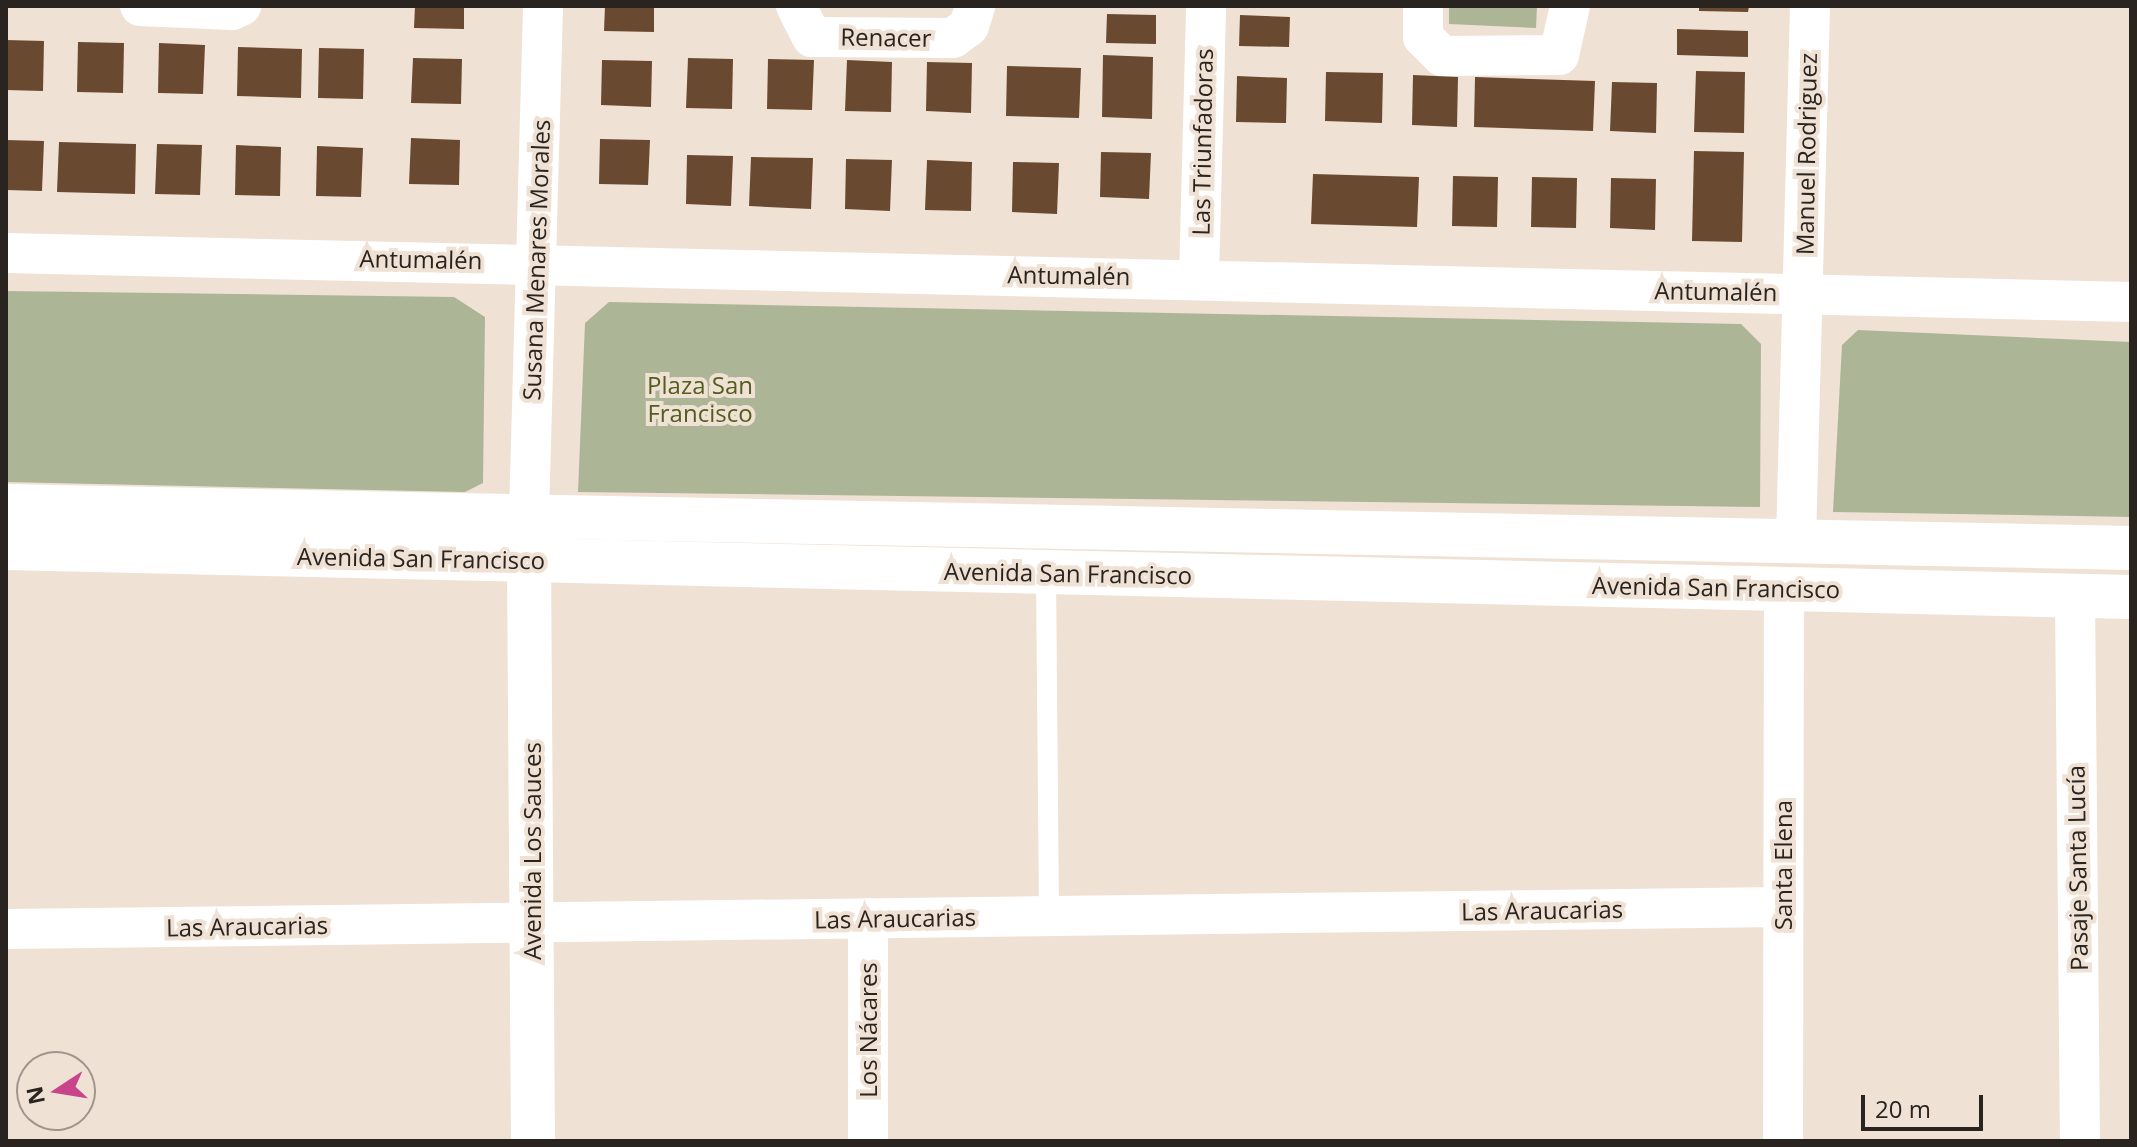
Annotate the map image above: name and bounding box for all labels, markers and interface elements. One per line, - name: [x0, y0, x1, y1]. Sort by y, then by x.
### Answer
- street label: Renacer: [840, 22, 932, 52]
- street label: Las Triunfadoras: [1186, 48, 1218, 236]
- street label: Manuel Rodriguez: [1790, 53, 1822, 255]
- street label: Susana Menares Morales: [517, 119, 555, 401]
- street label: Antumalén: [359, 244, 483, 274]
- street label: Antumalén: [1007, 260, 1131, 290]
- street label: Antumalén: [1654, 276, 1778, 306]
- park label: Plaza San Francisco: [647, 371, 753, 427]
- street label: Avenida San Francisco: [297, 541, 545, 575]
- street label: Avenida San Francisco: [944, 556, 1192, 590]
- street label: Avenida San Francisco: [1592, 570, 1840, 604]
- street label: Avenida Los Sauces: [518, 742, 546, 960]
- street label: Pasaje Santa Lucía: [2061, 765, 2093, 971]
- street label: Santa Elena: [1769, 800, 1797, 930]
- street label: Las Araucarias: [1461, 894, 1623, 926]
- street label: Las Araucarias: [814, 902, 976, 934]
- street label: Las Araucarias: [166, 910, 328, 942]
- street label: Los Nácares: [854, 962, 882, 1098]
- north arrow: [16, 1051, 96, 1131]
- scale bar: [1865, 1079, 1987, 1129]
- text: N: [18, 1084, 51, 1107]
- text: 20 m: [1875, 1092, 1931, 1125]

